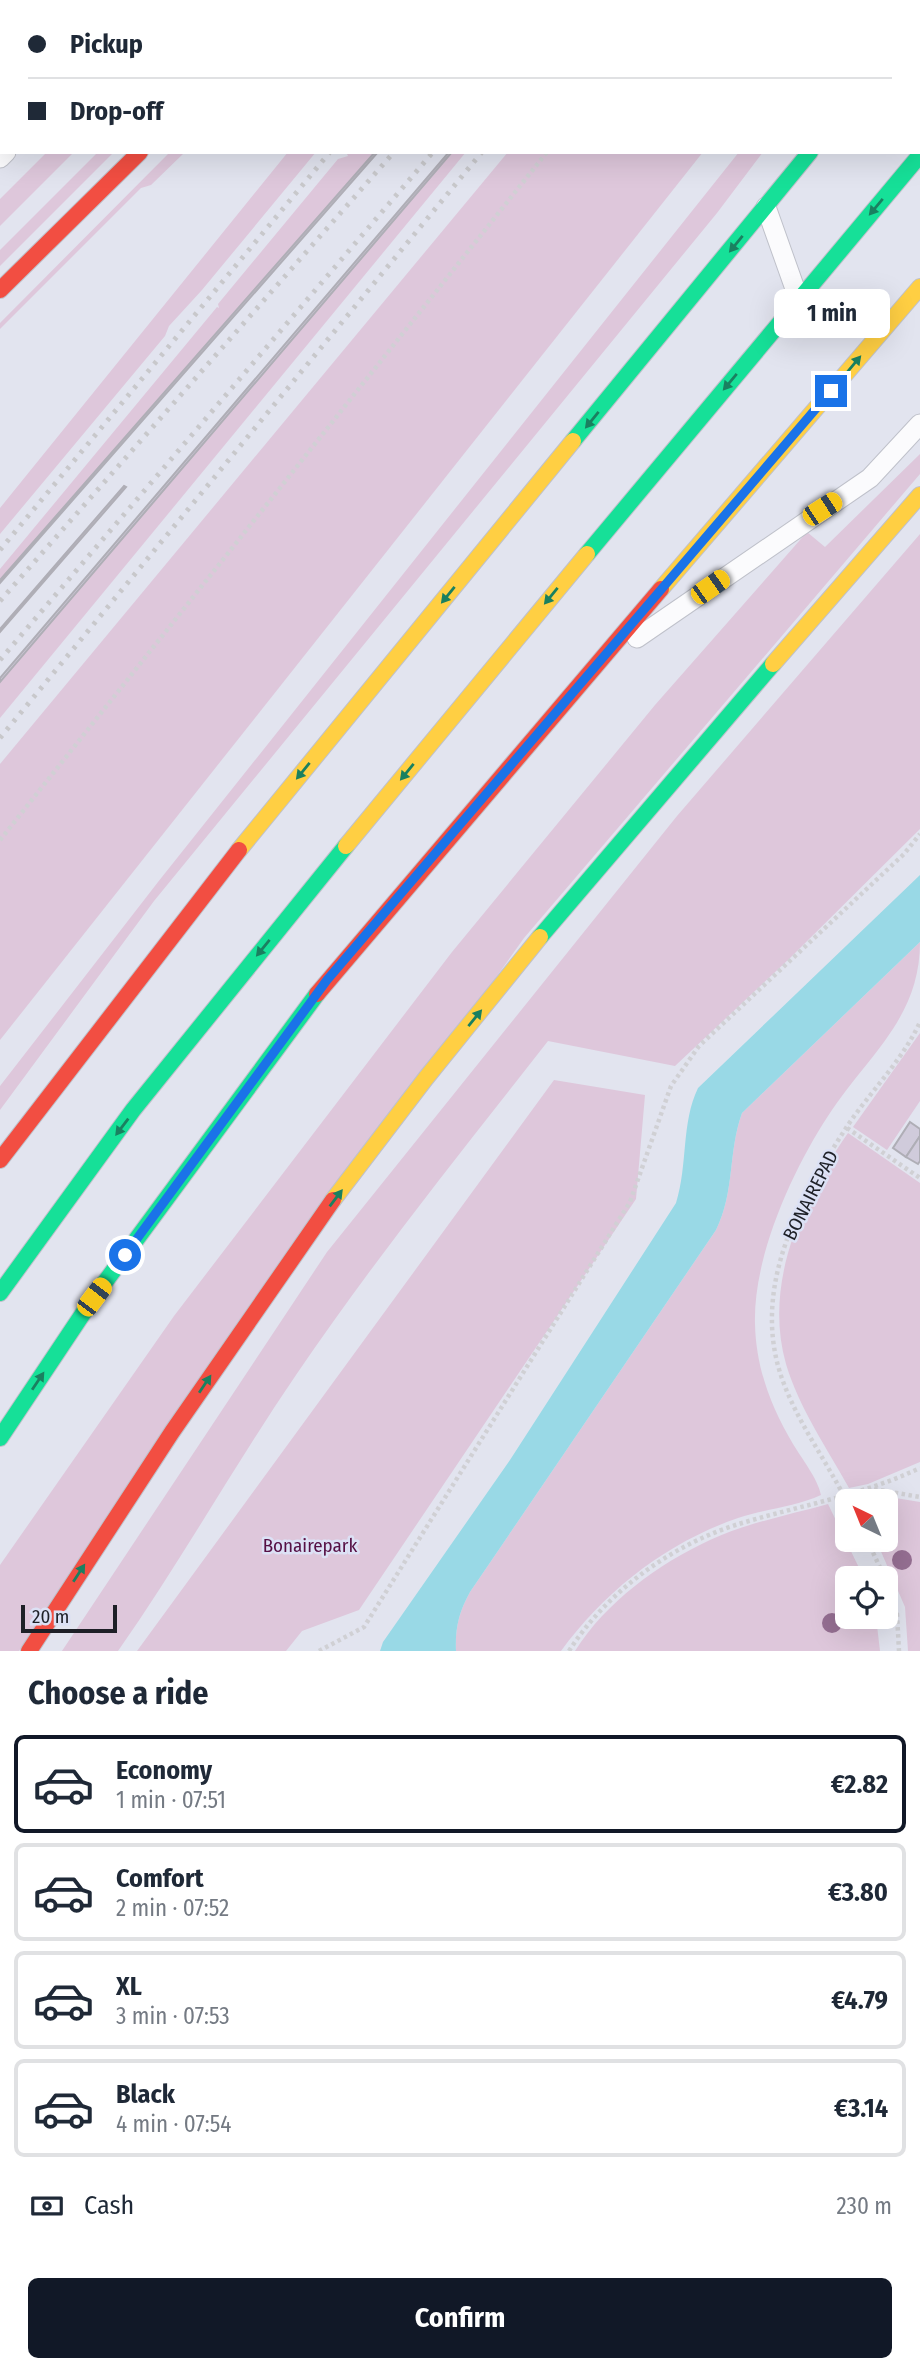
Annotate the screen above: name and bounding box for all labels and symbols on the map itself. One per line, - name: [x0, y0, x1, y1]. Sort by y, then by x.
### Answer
- one-way arrow: [869, 199, 884, 216]
- one-way arrow: [729, 234, 744, 252]
- callout: 1 min: [773, 290, 889, 338]
- one-way arrow: [846, 355, 862, 373]
- one-way arrow: [723, 373, 738, 390]
- route end: [815, 375, 847, 407]
- one-way arrow: [585, 410, 600, 428]
- car: [799, 489, 846, 529]
- car: [687, 566, 734, 608]
- one-way arrow: [441, 587, 456, 604]
- one-way arrow: [544, 588, 559, 605]
- one-way arrow: [295, 762, 311, 780]
- one-way arrow: [400, 764, 415, 781]
- one-way arrow: [255, 939, 270, 957]
- one-way arrow: [467, 1009, 482, 1026]
- one-way arrow: [115, 1118, 129, 1136]
- street label: BONAIREPAD: [778, 1146, 843, 1244]
- one-way arrow: [329, 1188, 343, 1207]
- route start: [109, 1239, 141, 1271]
- car: [73, 1274, 116, 1320]
- one-way arrow: [31, 1372, 44, 1391]
- one-way arrow: [198, 1374, 211, 1393]
- north arrow: [835, 1489, 898, 1552]
- park label: Bonairepark: [263, 1534, 358, 1557]
- one-way arrow: [72, 1563, 85, 1582]
- scale bar: [21, 1602, 117, 1634]

